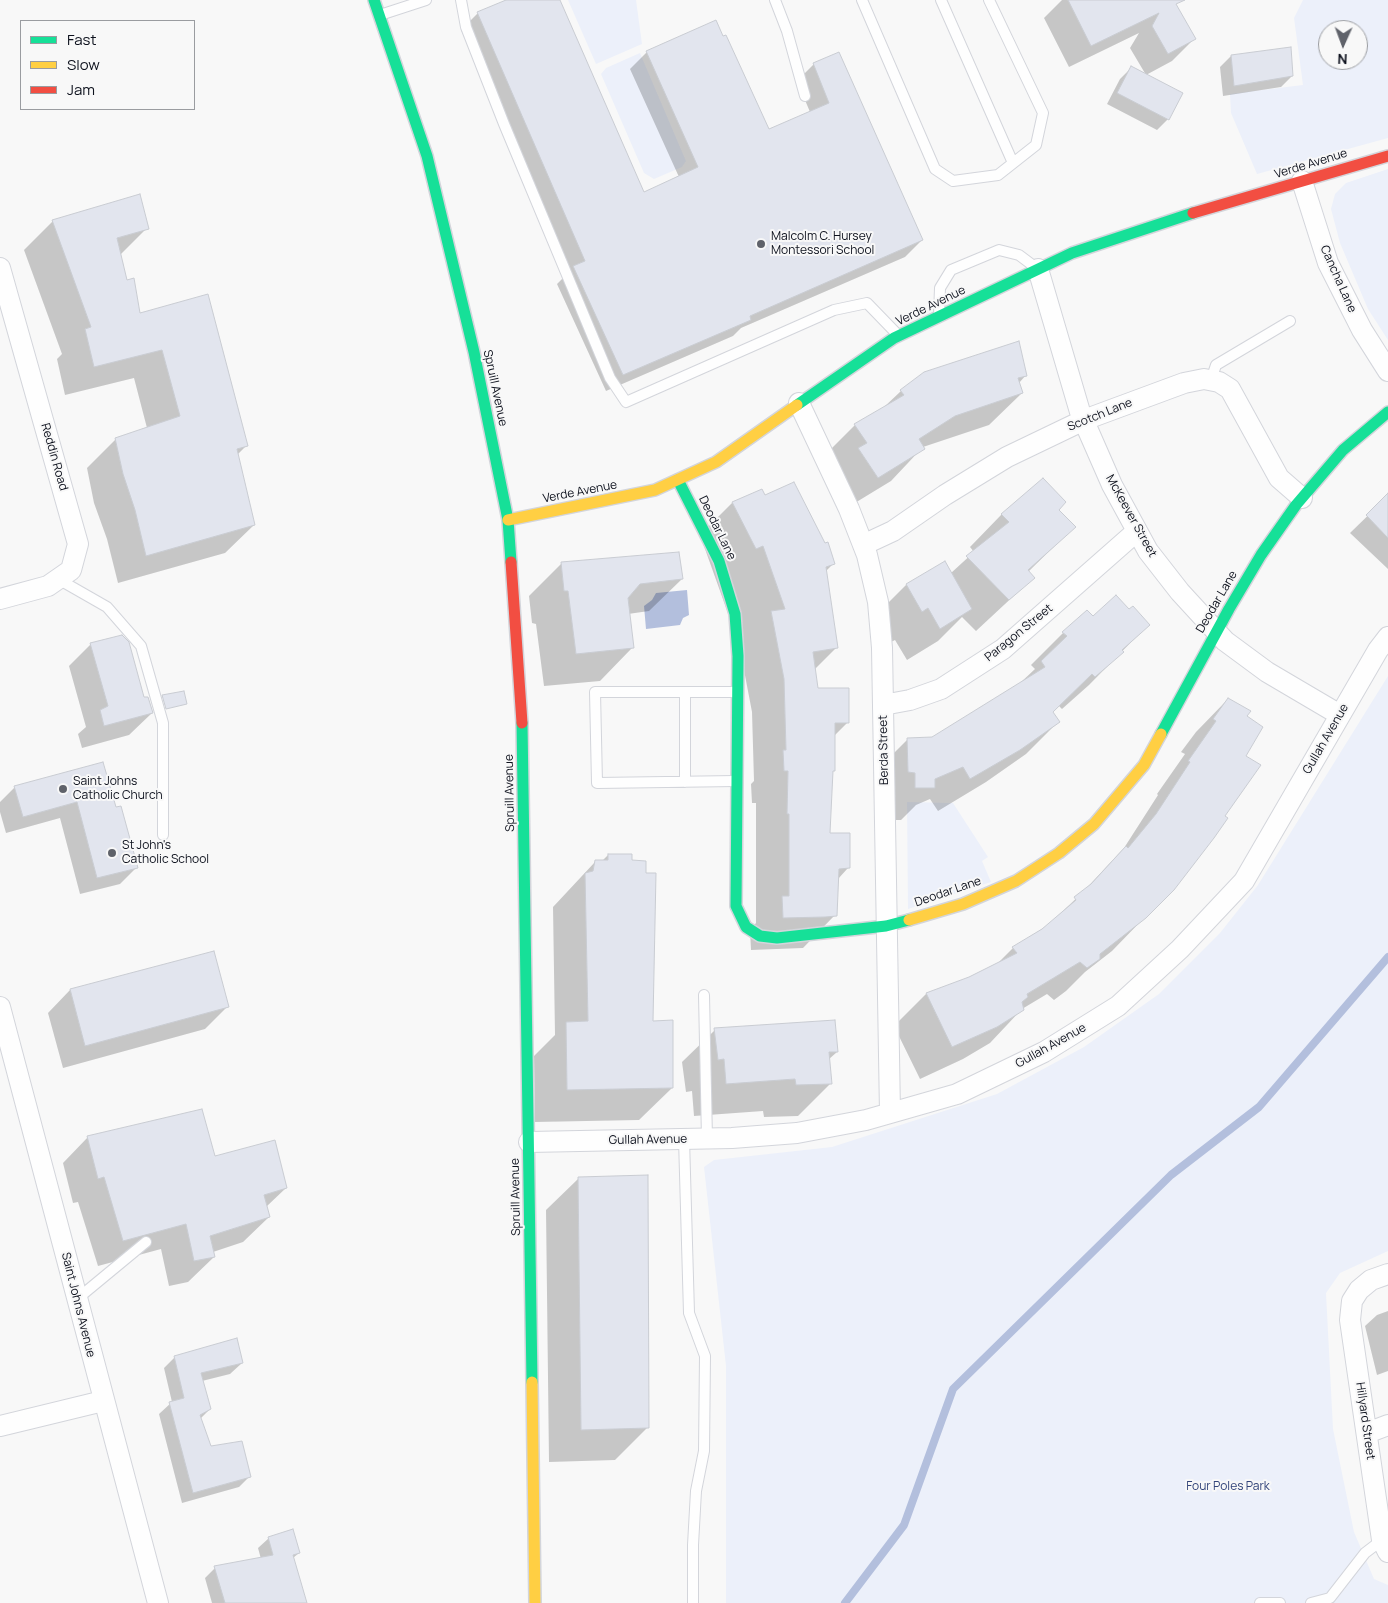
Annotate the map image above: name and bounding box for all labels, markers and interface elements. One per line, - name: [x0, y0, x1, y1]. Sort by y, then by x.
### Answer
- legend: [20, 20, 195, 110]
- north arrow: [1318, 20, 1368, 70]
- text: Fast: [67, 29, 96, 50]
- text: N: [1337, 50, 1348, 69]
- text: Slow: [67, 54, 100, 75]
- text: Jam: [67, 79, 95, 100]
- street label: Verde Avenue: [1273, 146, 1349, 182]
- place label: Malcolm C. Hursey Montessori School: [771, 230, 874, 258]
- marker: Malcolm C. Hursey Montessori School: [755, 238, 767, 250]
- street label: Cancha Lane: [1317, 243, 1359, 315]
- street label: Verde Avenue: [894, 283, 968, 329]
- street label: Spruill Avenue: [480, 348, 510, 428]
- street label: Scotch Lane: [1066, 395, 1134, 435]
- street label: Reddin Road: [37, 422, 71, 492]
- street label: McKeever Street: [1102, 472, 1160, 560]
- street label: Verde Avenue: [542, 478, 618, 506]
- street label: Deodar Lane: [695, 494, 739, 562]
- street label: Deodar Lane: [1193, 568, 1241, 636]
- street label: Paragon Street: [982, 601, 1056, 665]
- street label: Gullah Avenue: [1300, 701, 1352, 777]
- street label: Berda Street: [876, 715, 892, 785]
- street label: Spruill Avenue: [502, 754, 518, 832]
- place label: Saint Johns Catholic Church: [73, 775, 163, 803]
- marker: Saint Johns Catholic Church: [57, 783, 69, 795]
- place label: St John's Catholic School: [122, 839, 209, 867]
- marker: St John's Catholic School: [106, 847, 118, 859]
- street label: Deodar Lane: [913, 874, 983, 910]
- street label: Gullah Avenue: [1013, 1021, 1089, 1071]
- street label: Gullah Avenue: [609, 1132, 687, 1148]
- street label: Spruill Avenue: [508, 1158, 524, 1236]
- street label: Saint Johns Avenue: [58, 1251, 98, 1359]
- street label: Hillyard Street: [1352, 1381, 1378, 1461]
- park label: Four Poles Park: [1186, 1480, 1270, 1494]

